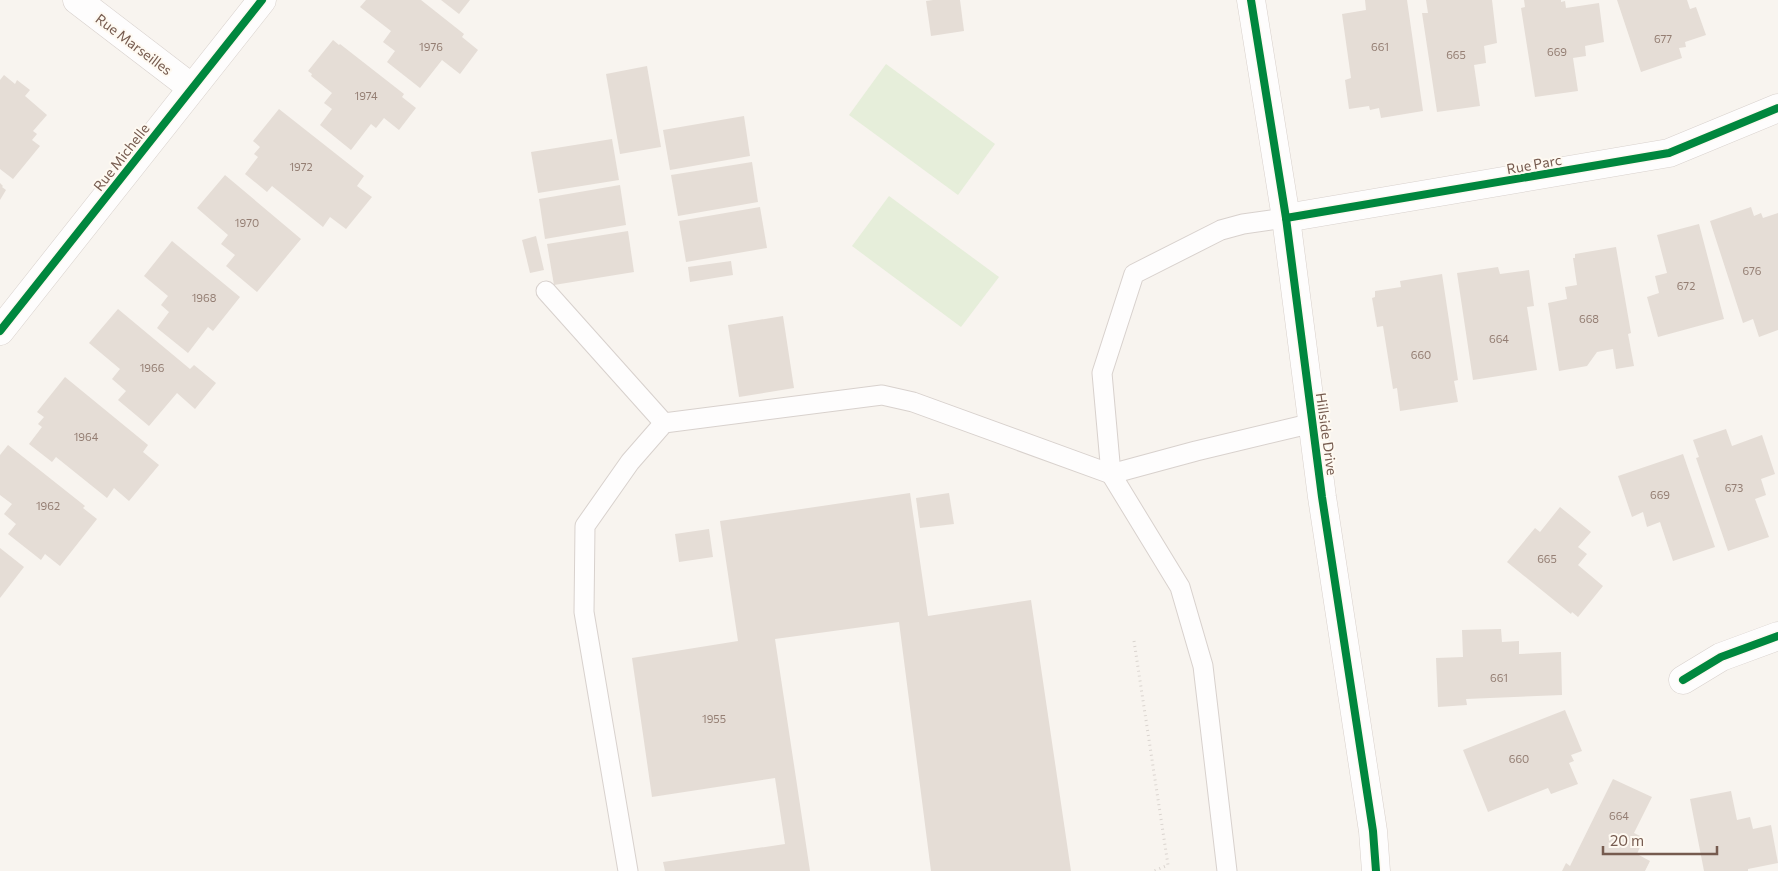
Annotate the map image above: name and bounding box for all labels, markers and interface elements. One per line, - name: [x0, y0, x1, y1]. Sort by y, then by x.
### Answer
- street label: Rue Marseilles: [92, 10, 176, 78]
- house number: 677: [1654, 32, 1672, 45]
- house number: 1976: [419, 40, 443, 53]
- house number: 661: [1371, 40, 1389, 53]
- house number: 669: [1547, 45, 1567, 58]
- house number: 665: [1446, 48, 1466, 61]
- house number: 1974: [354, 89, 378, 102]
- street label: Rue Michelle: [89, 120, 153, 194]
- street label: Rue Parc: [1505, 151, 1563, 177]
- house number: 1972: [289, 160, 313, 173]
- house number: 1970: [235, 216, 259, 229]
- house number: 676: [1742, 264, 1762, 277]
- house number: 672: [1677, 279, 1695, 292]
- house number: 1968: [192, 291, 217, 304]
- house number: 668: [1579, 312, 1599, 325]
- house number: 664: [1489, 332, 1509, 345]
- house number: 660: [1411, 348, 1431, 361]
- house number: 1966: [140, 361, 165, 374]
- street label: Hillside Drive: [1313, 392, 1341, 476]
- house number: 1964: [74, 430, 99, 443]
- house number: 673: [1725, 481, 1743, 494]
- house number: 669: [1650, 488, 1670, 501]
- house number: 1962: [36, 499, 60, 512]
- house number: 665: [1537, 552, 1557, 565]
- house number: 661: [1490, 671, 1508, 684]
- house number: 1955: [702, 712, 726, 725]
- house number: 660: [1509, 752, 1529, 765]
- house number: 664: [1609, 809, 1629, 822]
- scale bar: [1603, 824, 1717, 856]
- text: 20 m: [1610, 831, 1644, 849]

